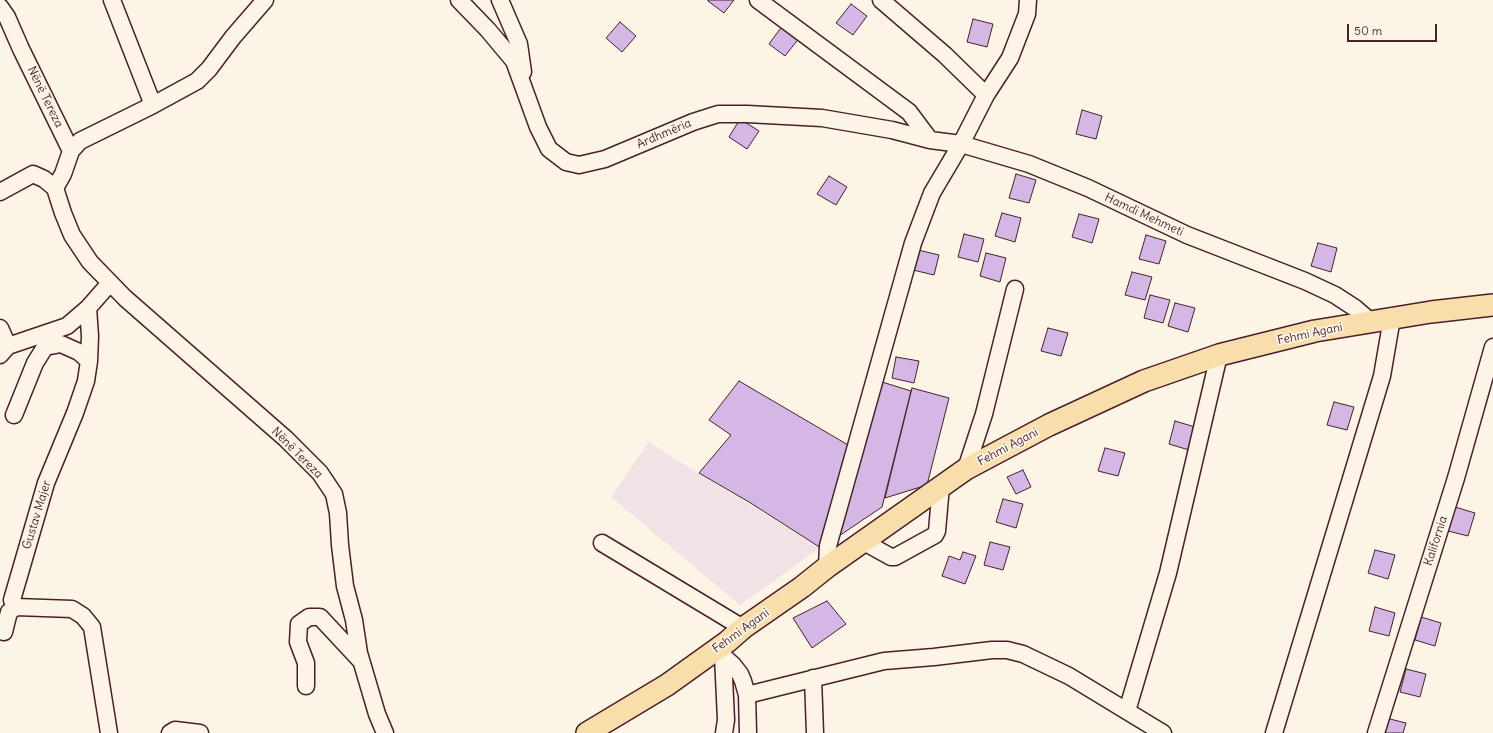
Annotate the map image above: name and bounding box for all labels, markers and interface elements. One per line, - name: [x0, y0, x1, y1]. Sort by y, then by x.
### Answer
- scale bar: [1349, 16, 1439, 42]
- text: 50 m: [1354, 23, 1382, 38]
- street label: Nënë Tereza: [24, 64, 66, 130]
- street label: Ardhmëria: [635, 116, 693, 152]
- street label: Hamdi Mehmeti: [1102, 190, 1186, 240]
- street label: Fehmi Agani: [1276, 320, 1344, 348]
- street label: Nënë Tereza: [268, 424, 326, 482]
- street label: Fehmi Agani: [975, 425, 1041, 469]
- street label: Gustav Majer: [20, 479, 54, 551]
- street label: Kalifornia: [1421, 514, 1451, 568]
- street label: Fehmi Agani: [710, 606, 772, 656]

